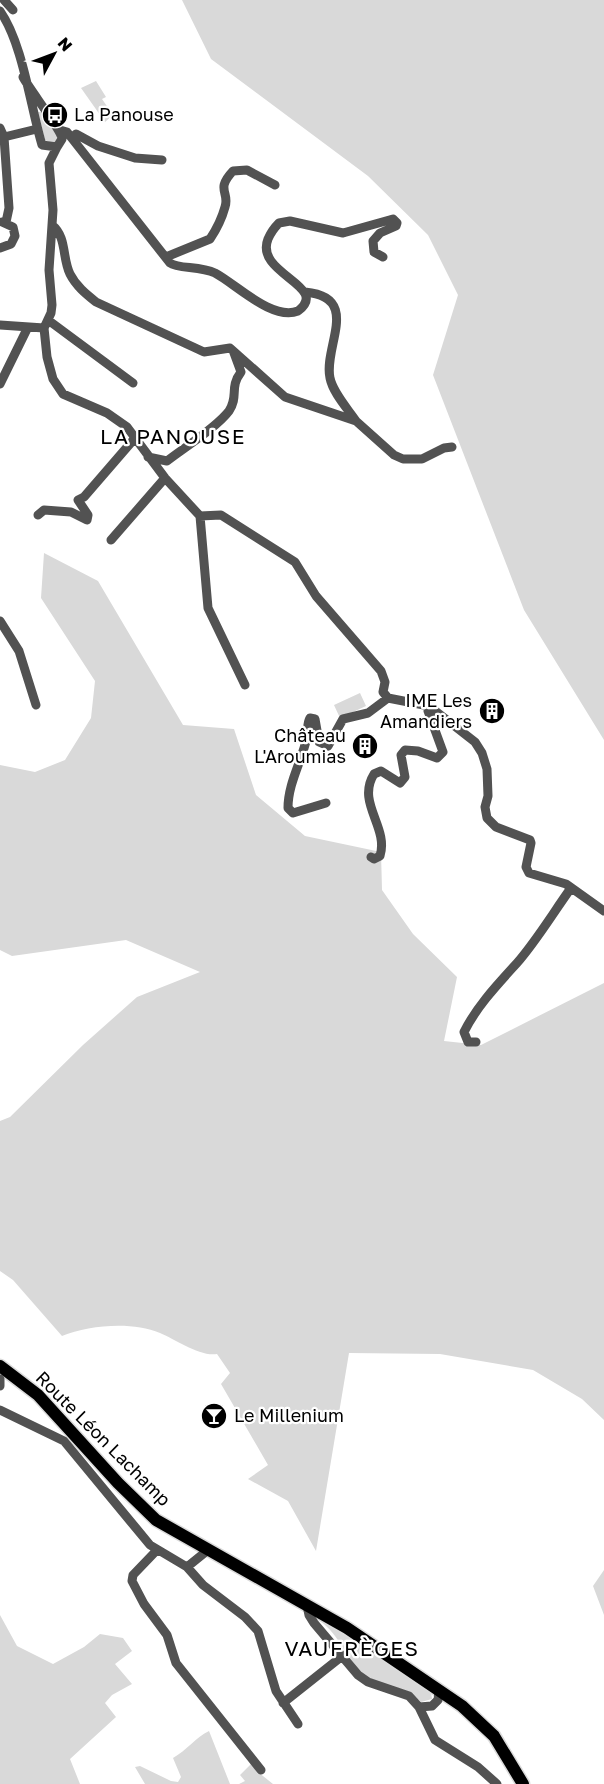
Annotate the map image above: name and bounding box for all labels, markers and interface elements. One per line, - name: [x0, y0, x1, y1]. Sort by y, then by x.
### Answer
- north arrow: [24, 24, 84, 84]
- text: N: [54, 33, 77, 55]
- bus stop icon: La Panouse: [40, 100, 70, 130]
- place label: La Panouse: [74, 103, 174, 125]
- district label: LA PANOUSE: [100, 423, 246, 449]
- place label: IME Les Amandiers: [380, 689, 472, 732]
- building icon: IME Les Amandiers: [477, 696, 507, 726]
- place label: Château L'Aroumias: [254, 724, 346, 767]
- building icon: Château L'Aroumias: [350, 731, 380, 761]
- street label: Route Léon Lachamp: [32, 1366, 176, 1510]
- bar icon: Le Millenium: [199, 1401, 229, 1431]
- place label: Le Millenium: [234, 1404, 344, 1426]
- district label: VAUFRÈGES: [285, 1635, 420, 1661]

